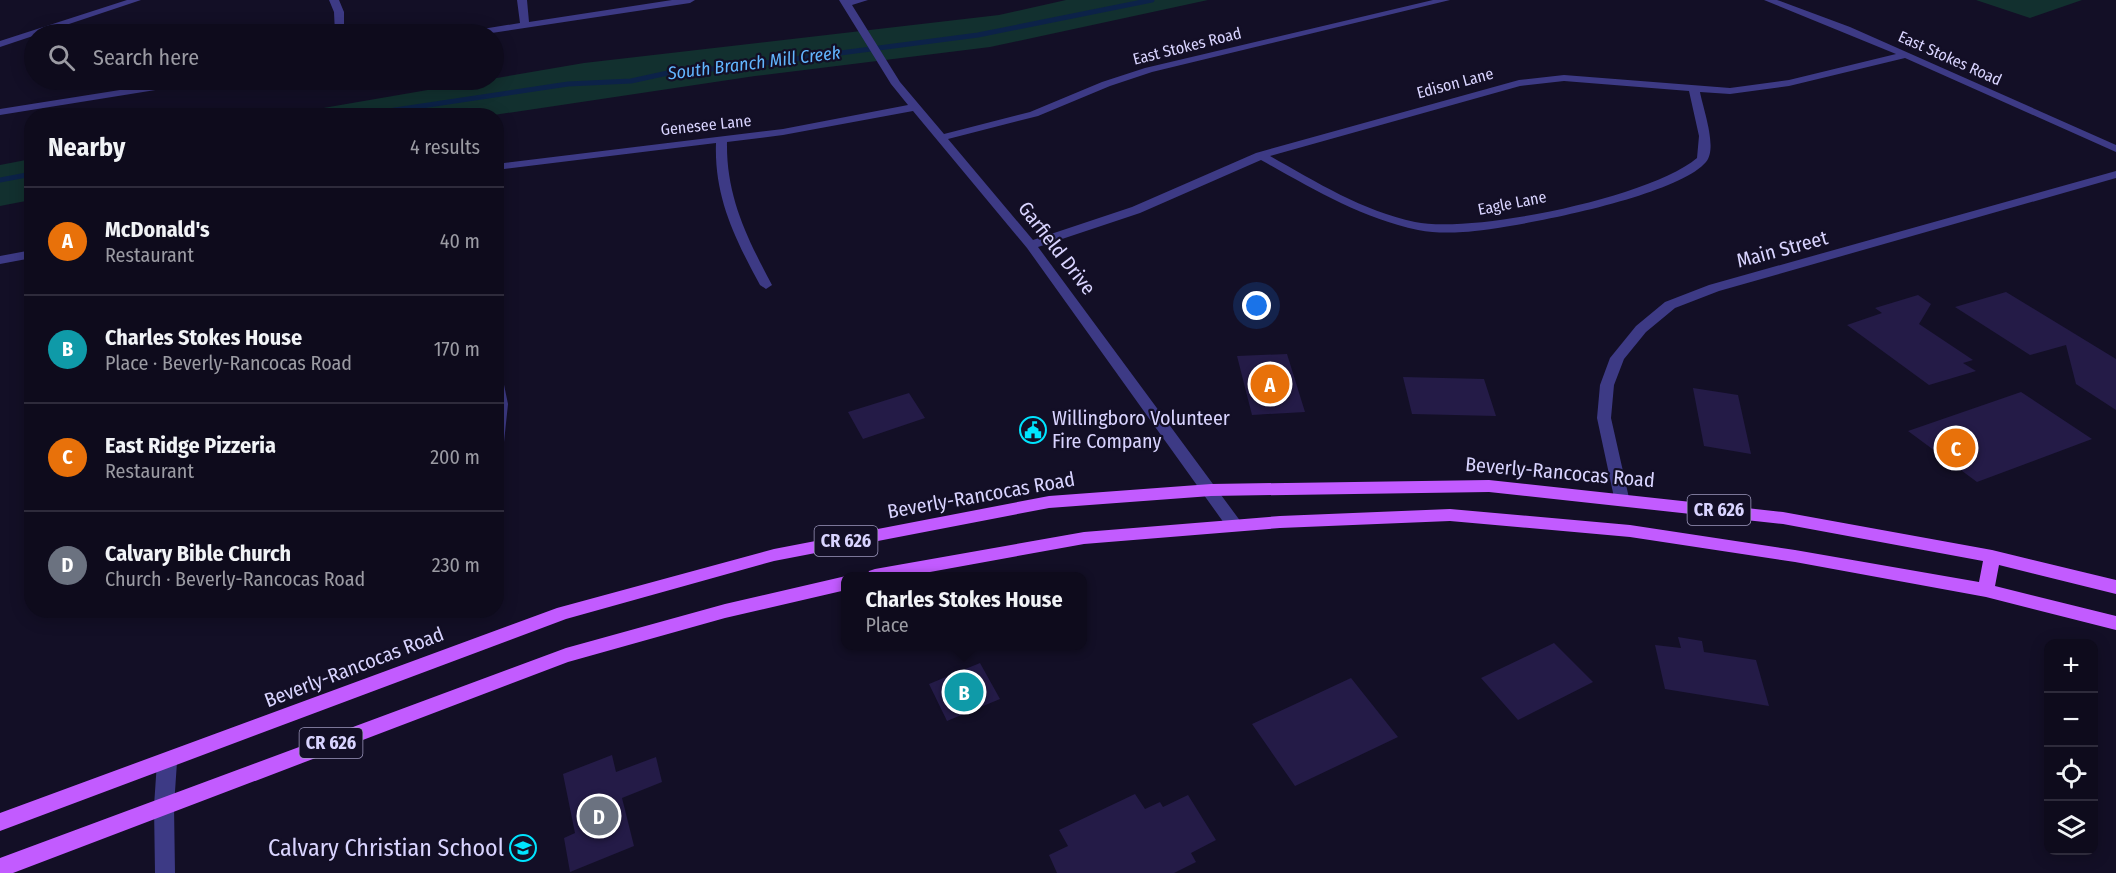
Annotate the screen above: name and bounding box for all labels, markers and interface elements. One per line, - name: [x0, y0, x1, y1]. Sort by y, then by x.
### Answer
- street label: East Stokes Road: [1131, 23, 1243, 69]
- search box: [24, 24, 504, 90]
- street label: East Stokes Road: [1895, 27, 2005, 89]
- icon: search: [45, 41, 78, 74]
- water label: South Branch Mill Creek: [665, 41, 842, 85]
- text: Search here: [93, 44, 199, 71]
- street label: Edison Lane: [1415, 64, 1495, 102]
- street label: Genesee Lane: [660, 111, 752, 139]
- text: Nearby: [48, 132, 125, 163]
- text: 4 results: [410, 135, 480, 159]
- street label: Eagle Lane: [1476, 187, 1548, 219]
- street label: Garfield Drive: [1013, 197, 1101, 299]
- text: McDonald's: [105, 216, 210, 243]
- street label: Main Street: [1734, 225, 1831, 273]
- text: A: [62, 229, 73, 253]
- text: 40 m: [440, 229, 480, 253]
- text: Restaurant: [105, 243, 194, 267]
- your location: [1242, 291, 1271, 320]
- text: Charles Stokes House: [105, 324, 302, 351]
- text: B: [62, 337, 73, 361]
- text: 170 m: [434, 337, 480, 361]
- text: Place · Beverly-Rancocas Road: [105, 351, 352, 375]
- pin: A: [1250, 362, 1290, 406]
- place label: Willingboro Volunteer Fire Company: [1052, 406, 1230, 453]
- public building icon: Willingboro Volunteer Fire Company: [1018, 415, 1048, 445]
- pin: C: [1936, 426, 1976, 470]
- text: East Ridge Pizzeria: [105, 432, 276, 459]
- text: C: [62, 445, 73, 469]
- text: 200 m: [430, 445, 480, 469]
- street label: Beverly-Rancocas Road: [1464, 452, 1656, 492]
- text: Restaurant: [105, 459, 194, 483]
- street label: Beverly-Rancocas Road: [885, 467, 1077, 523]
- road number: CR 626: [1688, 495, 1750, 525]
- road number: CR 626: [814, 526, 878, 556]
- text: Calvary Bible Church: [105, 540, 291, 567]
- text: D: [62, 553, 73, 577]
- text: 230 m: [432, 553, 480, 577]
- text: Church · Beverly-Rancocas Road: [105, 567, 365, 591]
- popup: [841, 572, 1087, 650]
- text: Charles Stokes House: [865, 586, 1063, 613]
- text: Place: [865, 613, 909, 637]
- street label: Beverly-Rancocas Road: [261, 622, 447, 712]
- map controls: [2044, 639, 2098, 855]
- button: +: [2044, 639, 2098, 693]
- pin: B: [944, 670, 984, 714]
- button: −: [2044, 693, 2098, 747]
- road number: CR 626: [300, 728, 362, 758]
- button: locate: [2044, 747, 2098, 801]
- pin: D: [580, 794, 618, 838]
- button: layers: [2044, 801, 2098, 855]
- school or university icon: Calvary Christian School: [508, 833, 538, 863]
- place label: Calvary Christian School: [268, 834, 504, 862]

